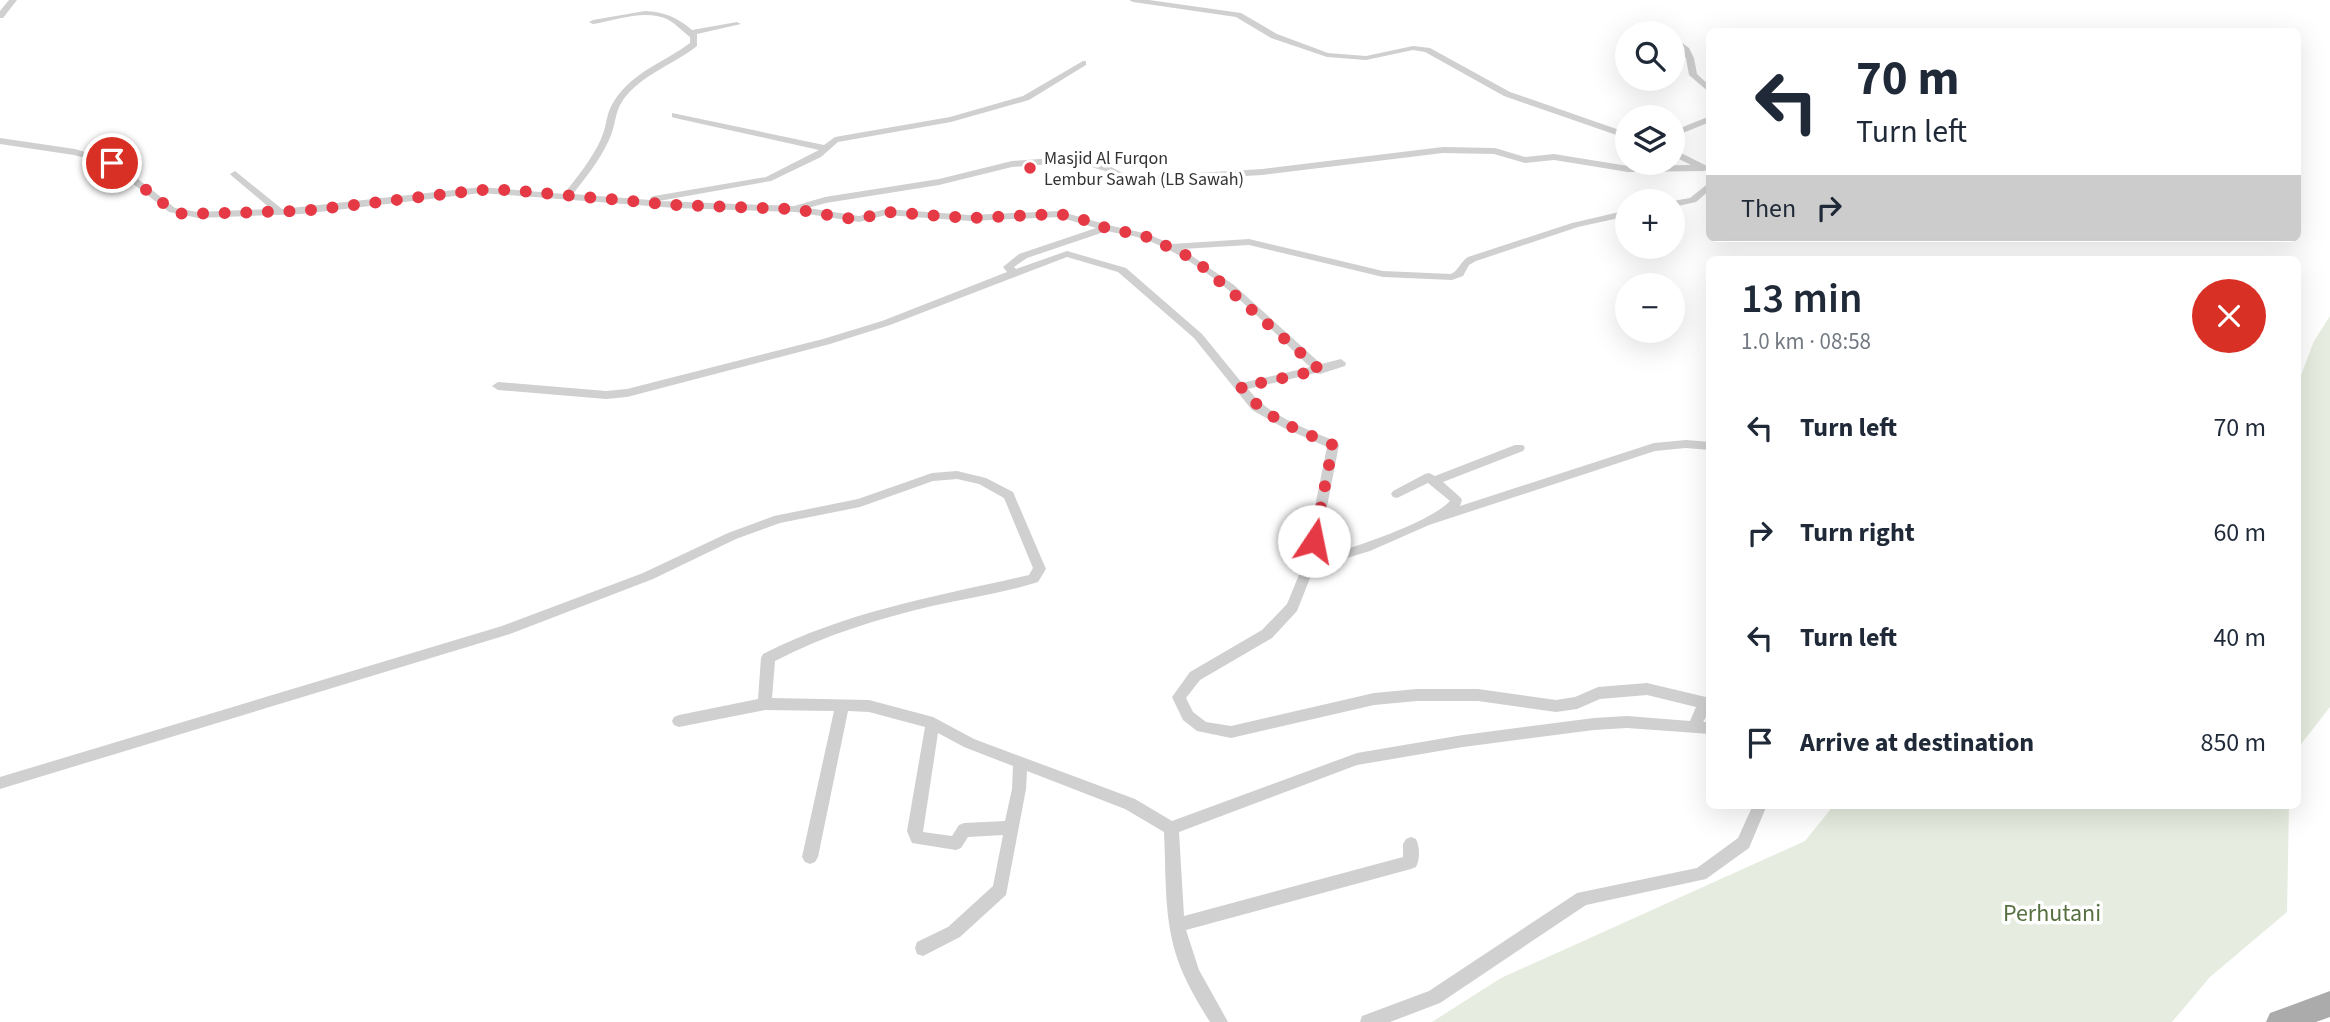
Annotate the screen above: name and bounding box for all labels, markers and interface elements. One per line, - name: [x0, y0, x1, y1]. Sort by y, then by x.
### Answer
- map controls: [1615, 21, 1685, 343]
- button: search: [1615, 21, 1685, 91]
- text: 70 m: [1856, 44, 1960, 114]
- icon: left: [1741, 56, 1832, 147]
- button: layers: [1615, 105, 1685, 175]
- text: Turn left: [1856, 109, 1967, 155]
- pin: [82, 133, 142, 193]
- icon: arrive: [93, 144, 131, 182]
- place label: Masjid Al Furqon Lembur Sawah (LB Sawah): [1044, 146, 1244, 192]
- marker: Masjid Al Furqon Lembur Sawah (LB Sawah): [1022, 160, 1038, 176]
- button: +: [1615, 189, 1685, 259]
- icon: right: [1810, 189, 1848, 227]
- text: Then: [1741, 190, 1796, 227]
- text: 13 min: [1741, 269, 1862, 329]
- button: −: [1615, 273, 1685, 343]
- button: close: [2192, 279, 2266, 353]
- text: 1.0 km · 08:58: [1741, 325, 1871, 358]
- icon: left: [1741, 409, 1779, 447]
- text: Turn left: [1800, 409, 1897, 446]
- text: 70 m: [2213, 409, 2266, 446]
- position arrow: [1277, 504, 1351, 578]
- icon: right: [1741, 514, 1779, 552]
- text: Turn right: [1800, 514, 1915, 551]
- text: 60 m: [2213, 514, 2266, 551]
- icon: left: [1741, 619, 1779, 657]
- text: Turn left: [1800, 619, 1897, 656]
- text: 40 m: [2213, 619, 2266, 656]
- icon: arrive: [1741, 724, 1779, 762]
- text: Arrive at destination: [1800, 724, 2034, 761]
- text: 850 m: [2200, 724, 2266, 761]
- park label: Perhutani: [2003, 896, 2101, 931]

